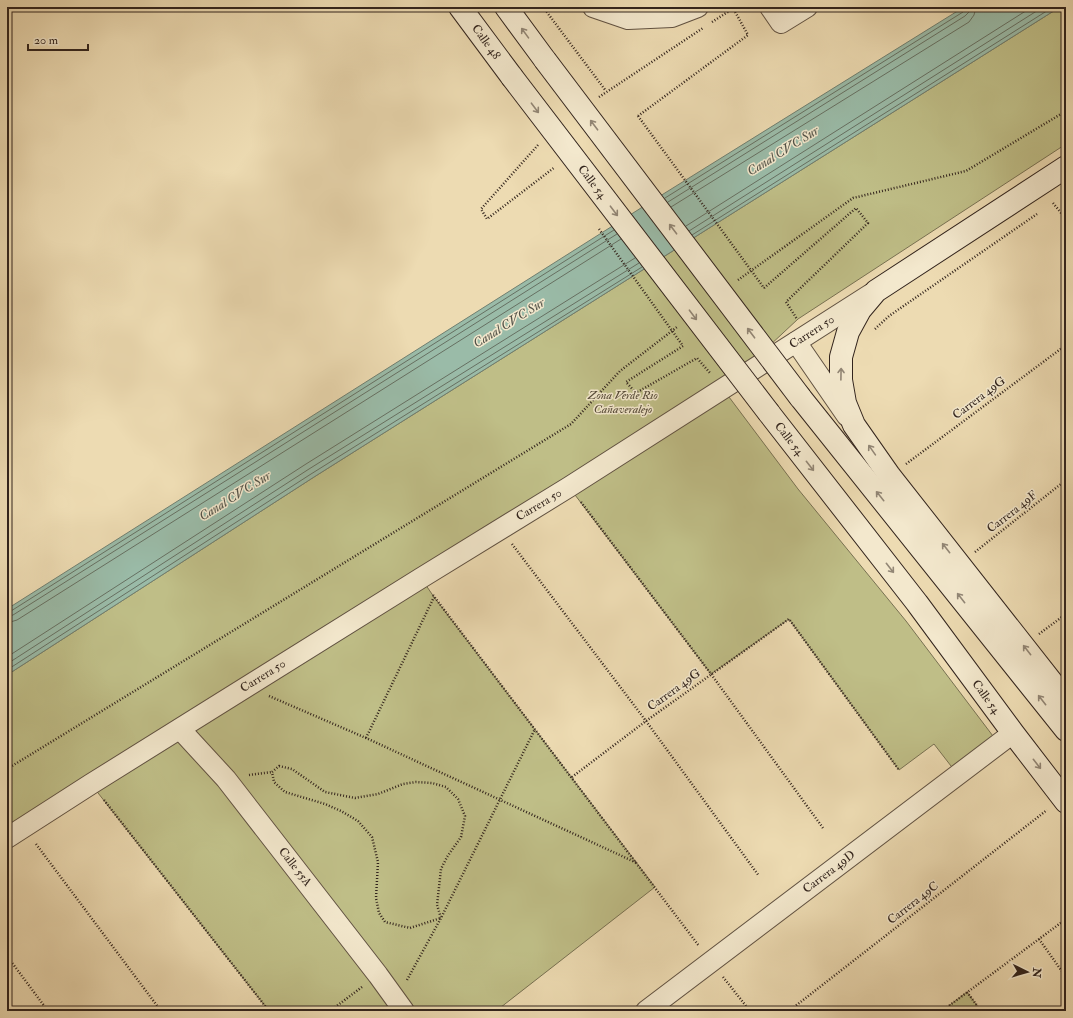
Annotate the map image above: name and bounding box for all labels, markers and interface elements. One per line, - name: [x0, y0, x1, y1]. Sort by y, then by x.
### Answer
- street label: Calle 48: [468, 22, 504, 63]
- scale bar: [28, 26, 88, 52]
- one-way arrow: [521, 28, 530, 39]
- text: 20 m: [34, 33, 59, 48]
- one-way arrow: [531, 103, 540, 114]
- one-way arrow: [590, 120, 598, 131]
- water label: Canal CVC Sur: [744, 122, 823, 179]
- street label: Calle 54: [574, 162, 610, 202]
- one-way arrow: [610, 206, 619, 217]
- one-way arrow: [668, 223, 677, 234]
- water label: Canal CVC Sur: [470, 294, 549, 351]
- one-way arrow: [689, 309, 698, 320]
- street label: Carrera 50: [787, 312, 837, 352]
- one-way arrow: [747, 327, 755, 338]
- one-way arrow: [837, 368, 845, 381]
- street label: Carrera 49G: [950, 373, 1008, 423]
- park label: Zona Verde Rio Cañaveralejo: [587, 388, 658, 417]
- street label: Calle 54: [771, 419, 807, 459]
- one-way arrow: [867, 445, 876, 456]
- one-way arrow: [805, 460, 814, 471]
- water label: Canal CVC Sur: [196, 467, 275, 524]
- street label: Carrera 50: [513, 485, 565, 525]
- street label: Carrera 49F: [984, 487, 1040, 536]
- one-way arrow: [875, 491, 884, 502]
- one-way arrow: [942, 542, 951, 553]
- one-way arrow: [885, 563, 894, 574]
- one-way arrow: [957, 592, 965, 603]
- one-way arrow: [1022, 645, 1031, 656]
- street label: Carrera 50: [237, 656, 289, 696]
- street label: Carrera 49G: [644, 666, 704, 714]
- street label: Calle 54: [969, 677, 1004, 718]
- one-way arrow: [1037, 694, 1046, 705]
- one-way arrow: [1033, 758, 1041, 769]
- street label: Calle 55A: [275, 844, 315, 890]
- street label: Carrera 49D: [800, 847, 858, 897]
- street label: Carrera 49C: [884, 878, 942, 928]
- north arrow: [1007, 952, 1047, 992]
- text: N: [1029, 966, 1043, 979]

